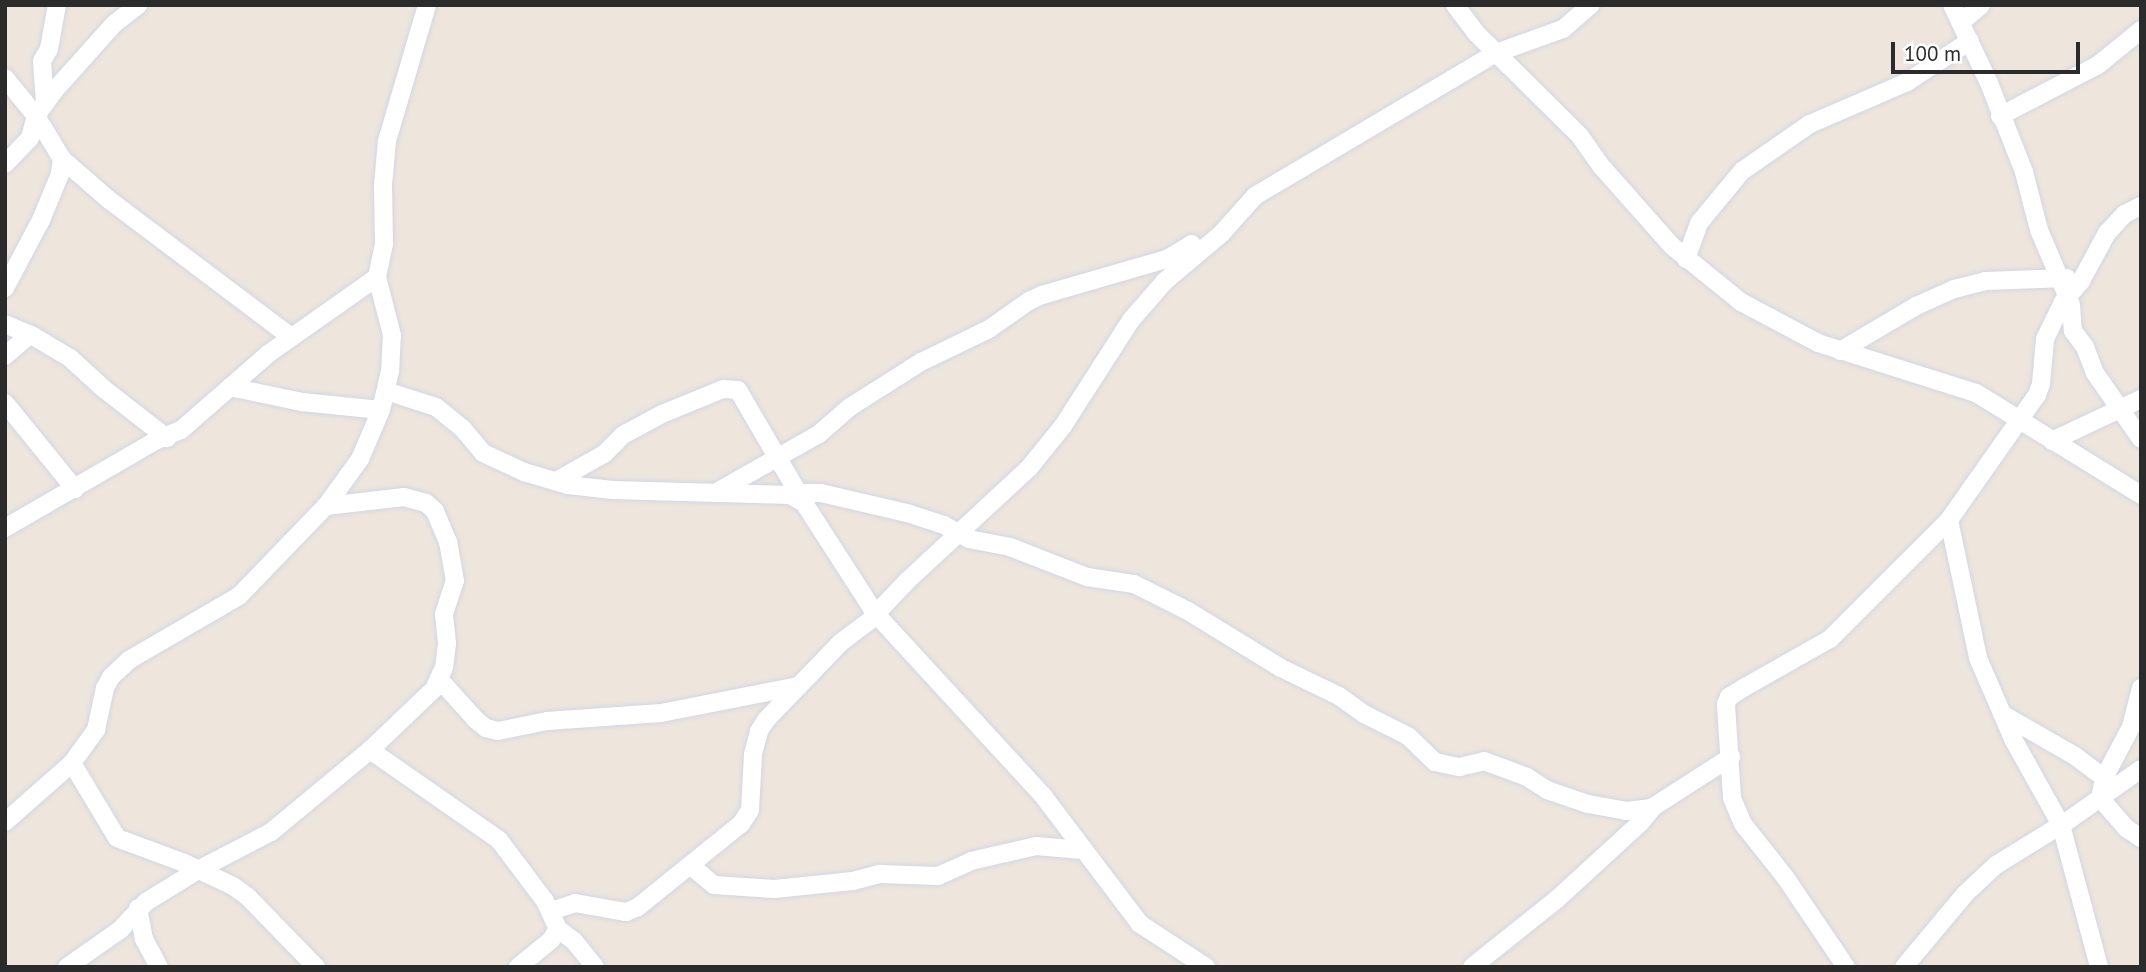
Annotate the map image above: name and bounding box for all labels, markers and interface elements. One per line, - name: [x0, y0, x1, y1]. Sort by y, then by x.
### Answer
- scale bar: [1894, 28, 2083, 72]
- text: 100 m: [1904, 40, 1961, 67]

